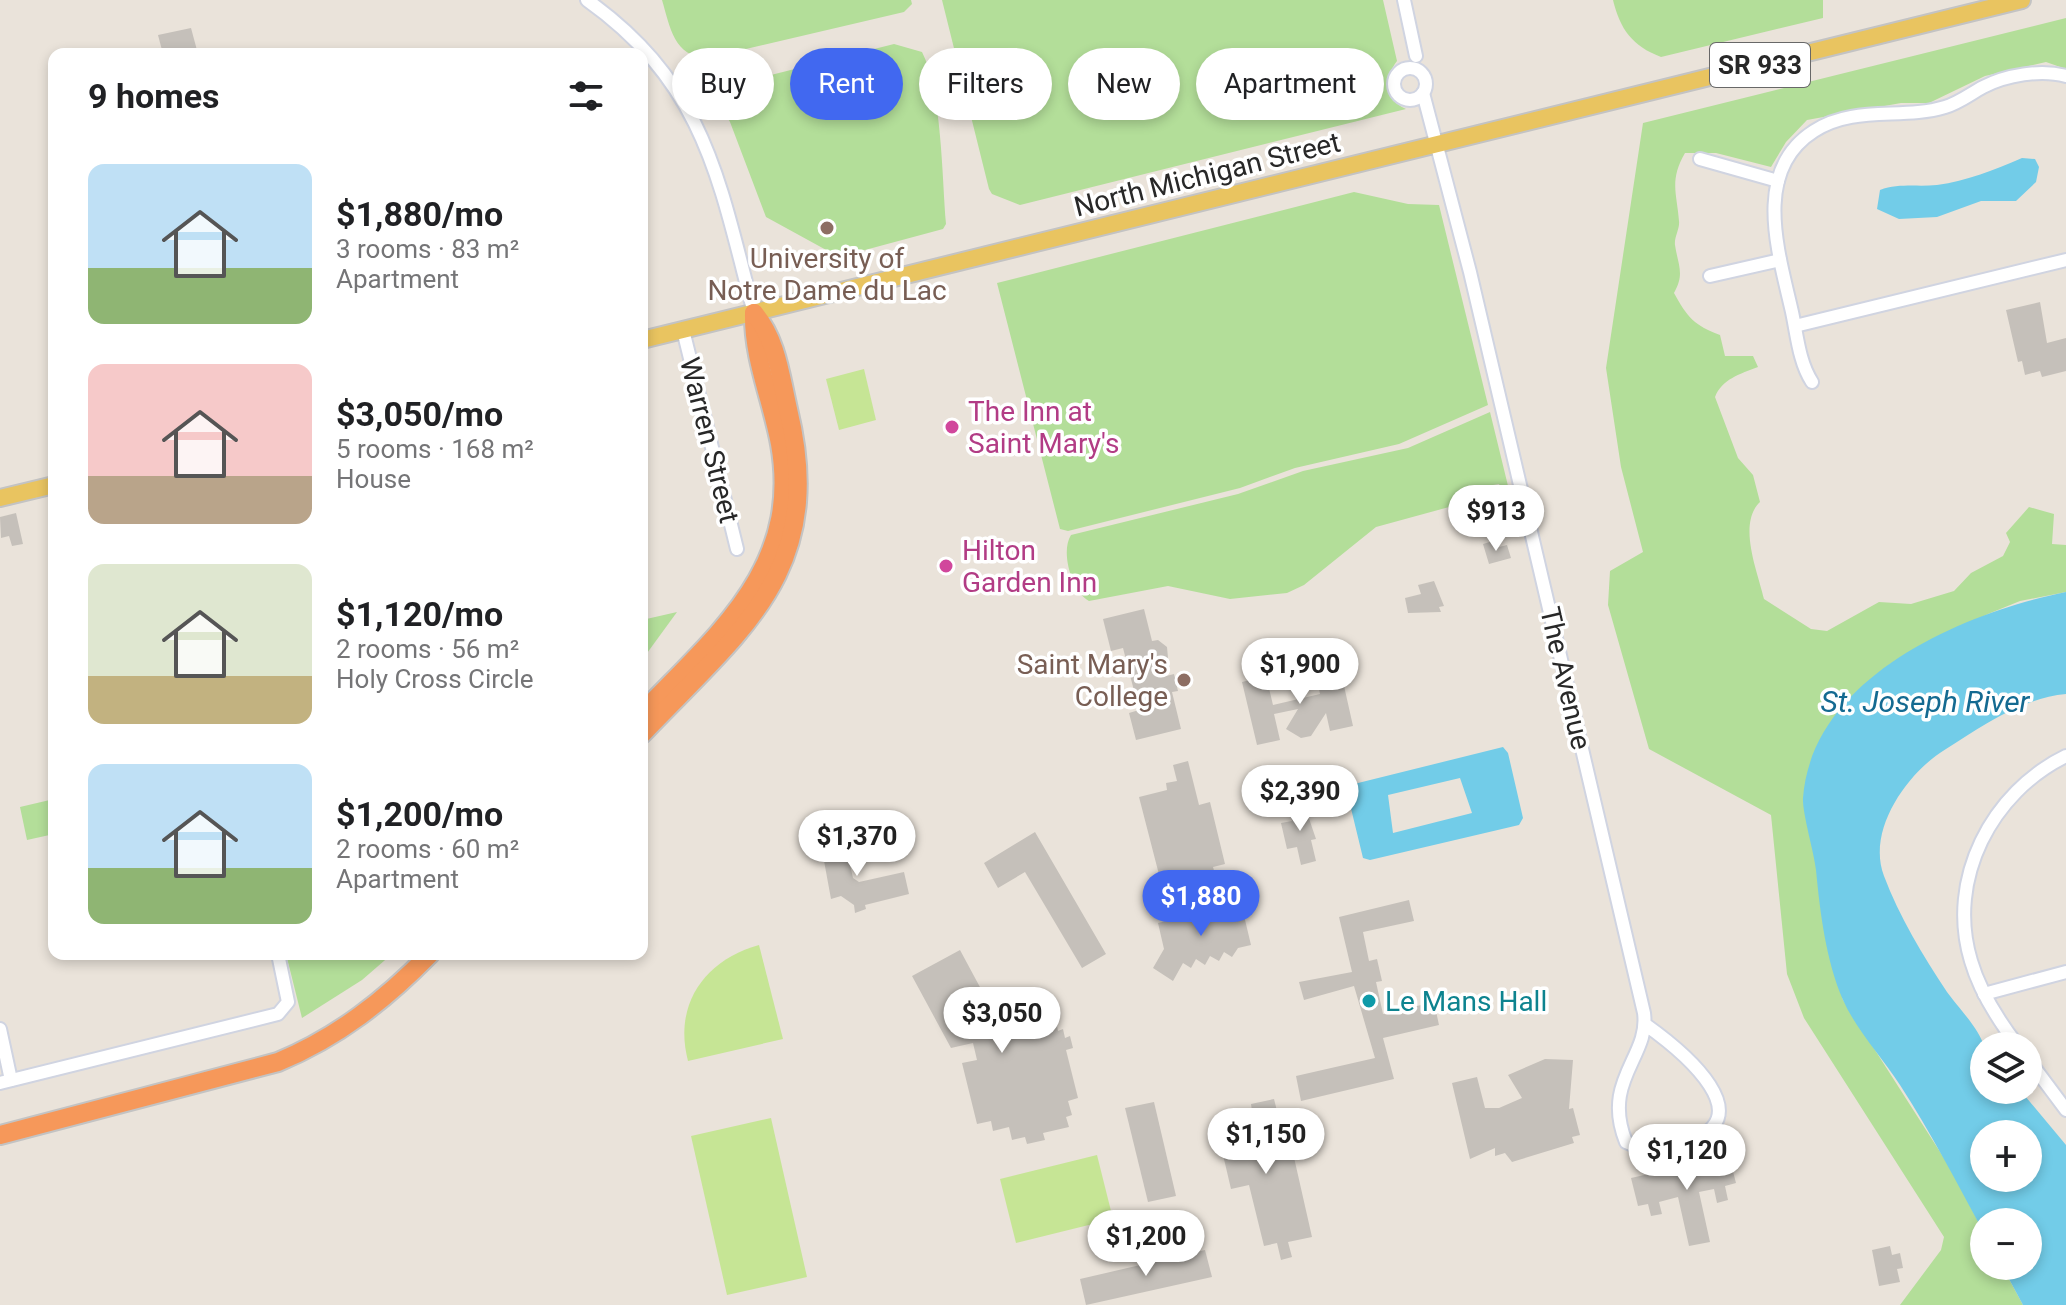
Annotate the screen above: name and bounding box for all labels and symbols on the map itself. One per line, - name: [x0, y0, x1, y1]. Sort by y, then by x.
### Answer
- road number: SR 933: [1710, 43, 1810, 87]
- street label: North Michigan Street: [1071, 125, 1344, 224]
- marker: University of Notre Dame du Lac: [818, 219, 836, 237]
- place label: University of Notre Dame du Lac: [707, 242, 947, 307]
- street label: Warren Street: [673, 354, 746, 526]
- place label: The Inn at Saint Mary's: [968, 395, 1119, 460]
- marker: The Inn at Saint Mary's: [943, 418, 961, 436]
- pin: $913: [1449, 485, 1543, 553]
- place label: Hilton Garden Inn: [962, 534, 1097, 599]
- marker: Hilton Garden Inn: [937, 557, 955, 575]
- street label: The Avenue: [1533, 604, 1598, 753]
- pin: $1,900: [1235, 638, 1365, 706]
- place label: Saint Mary's College: [1017, 648, 1168, 713]
- marker: Saint Mary's College: [1175, 671, 1193, 689]
- water label: St. Joseph River: [1821, 684, 2031, 719]
- pin: $2,390: [1235, 765, 1365, 833]
- pin: $1,370: [792, 810, 922, 878]
- pin: $1,880: [1136, 870, 1266, 938]
- place label: Le Mans Hall: [1385, 985, 1547, 1018]
- pin: $3,050: [937, 987, 1067, 1055]
- marker: Le Mans Hall: [1360, 992, 1378, 1010]
- pin: $1,150: [1201, 1108, 1331, 1176]
- pin: $1,120: [1622, 1124, 1752, 1192]
- pin: $1,200: [1081, 1210, 1211, 1278]

